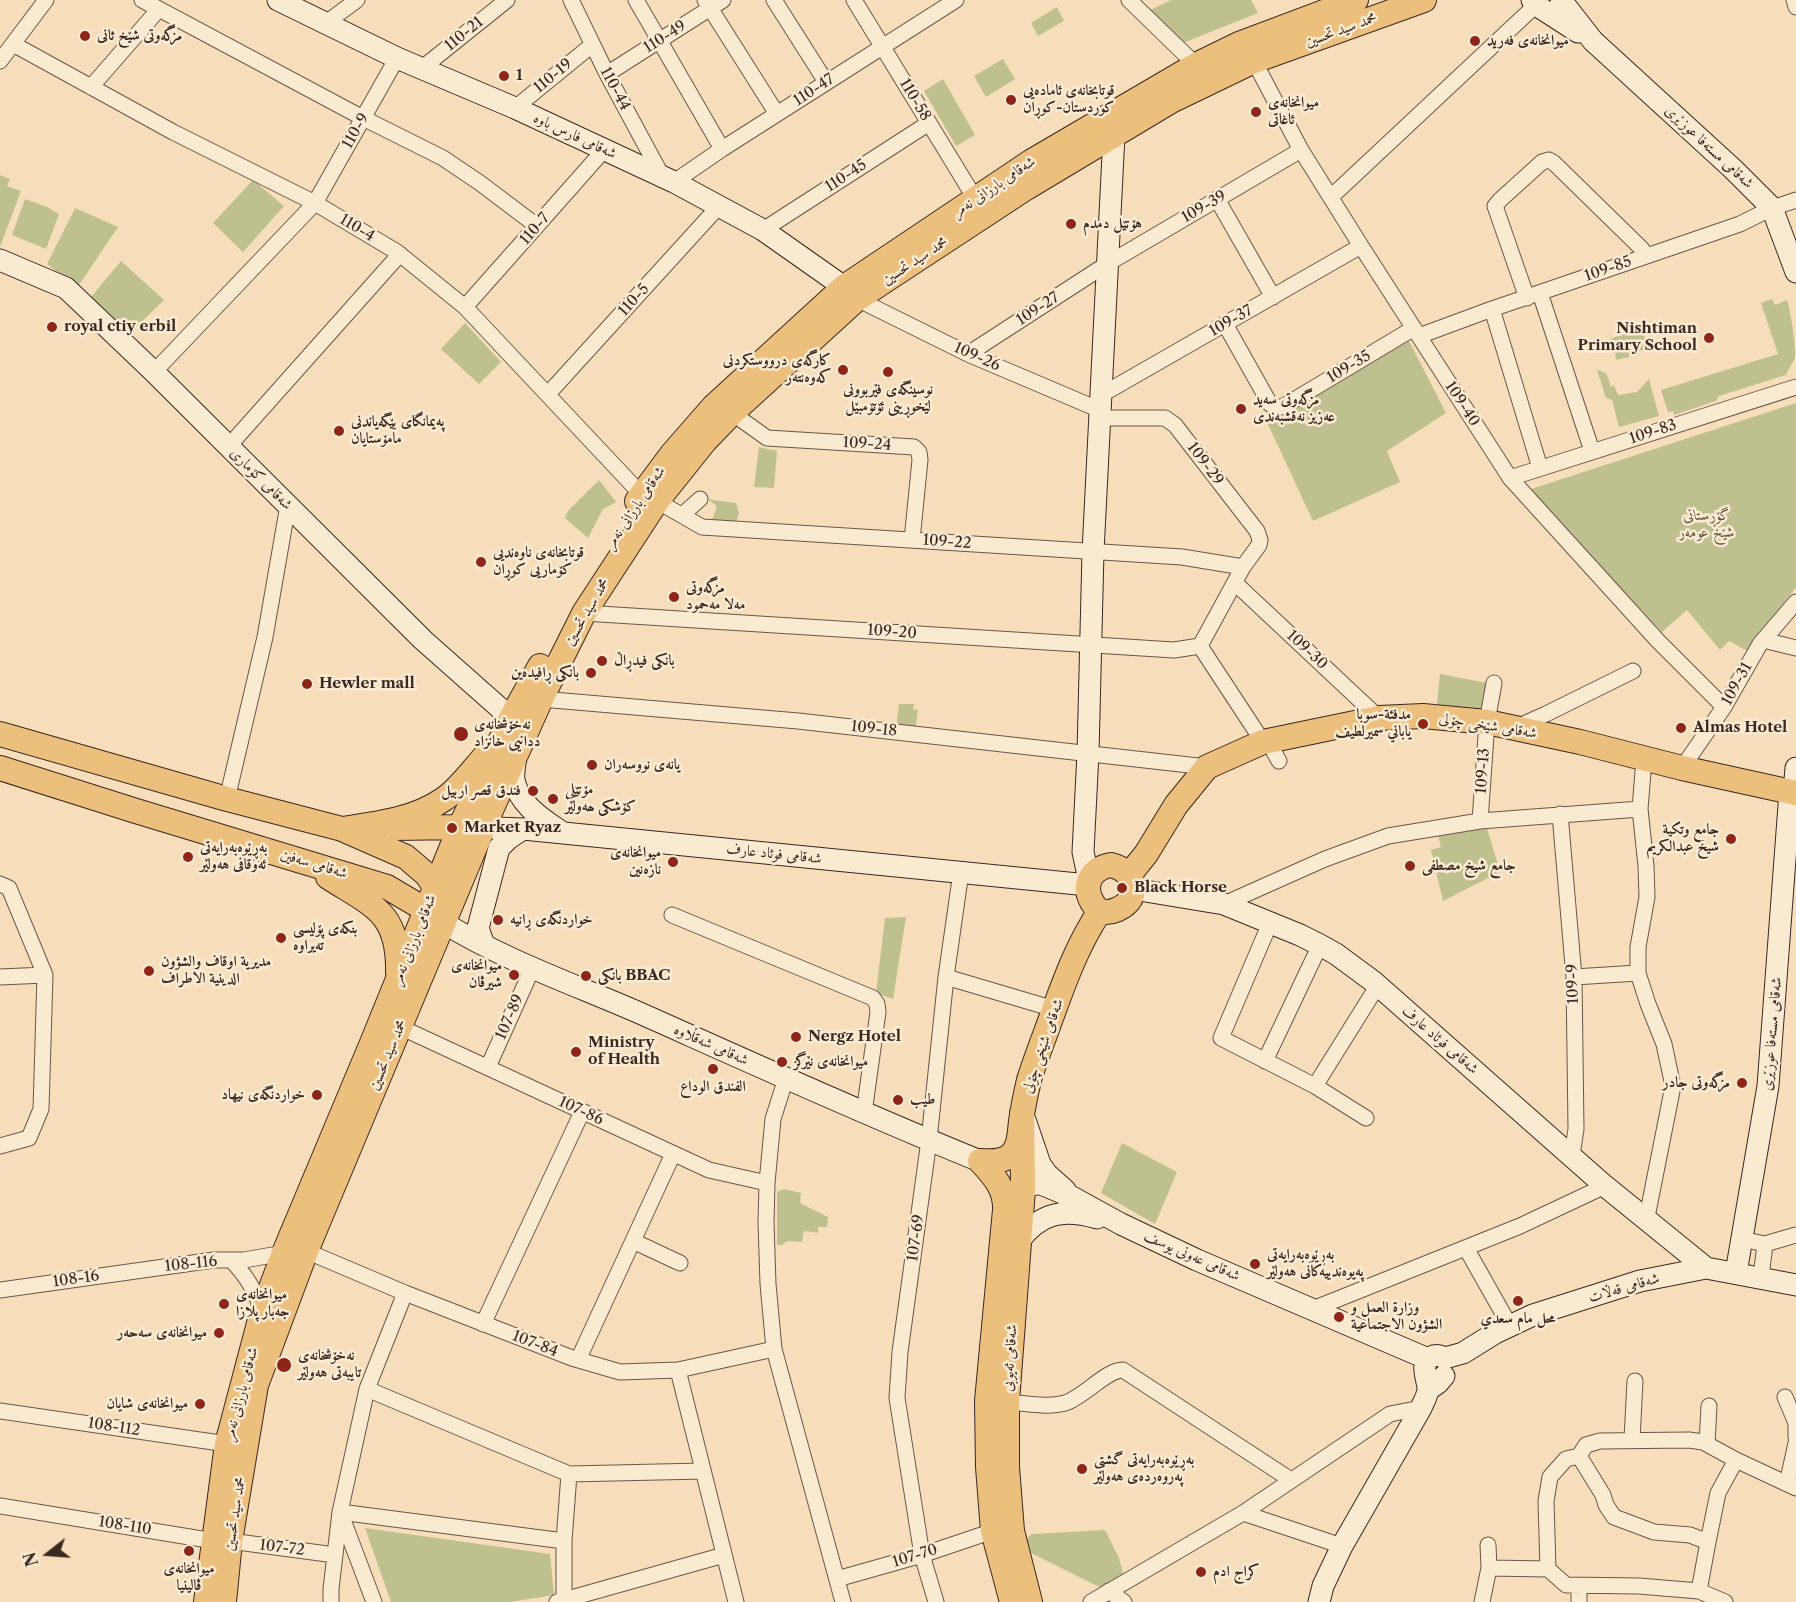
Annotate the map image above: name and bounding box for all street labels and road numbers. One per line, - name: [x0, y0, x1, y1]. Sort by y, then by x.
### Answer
- street label: محمد سید تحسین: [1303, 9, 1379, 51]
- street label: 110-21: [441, 13, 487, 55]
- street label: 110-49: [641, 17, 689, 57]
- street label: 110-19: [530, 55, 576, 97]
- street label: 110-44: [596, 64, 634, 114]
- street label: 110-47: [790, 70, 838, 110]
- street label: 110-58: [895, 76, 935, 124]
- street label: شەقامی مستەفا عوزێری: [1661, 101, 1757, 193]
- street label: شەقامی فارس باوە: [531, 109, 619, 163]
- street label: 110-9: [339, 110, 373, 152]
- street label: شەقامی بارزانی نەمر: [949, 153, 1039, 221]
- street label: 110-45: [822, 156, 870, 196]
- street label: 109-39: [1178, 187, 1230, 227]
- street label: 110-7: [516, 209, 554, 249]
- street label: 110-4: [336, 211, 378, 245]
- street label: محمد سید تحسین: [879, 233, 951, 289]
- street label: 109-85: [1582, 253, 1634, 285]
- street label: 110-5: [615, 280, 653, 320]
- street label: 109-27: [1013, 289, 1063, 329]
- street label: 109-37: [1206, 301, 1256, 341]
- street label: 109-26: [951, 339, 1003, 375]
- street label: 109-35: [1324, 347, 1374, 387]
- street label: 109-40: [1441, 378, 1483, 430]
- street label: 109-83: [1627, 416, 1679, 448]
- street label: 109-24: [842, 434, 892, 454]
- street label: 109-29: [1183, 439, 1227, 489]
- street label: شەقامی کۆماری: [226, 444, 296, 514]
- street label: شەقامی بارزانی نەمر: [601, 463, 669, 553]
- street label: 109-22: [922, 531, 972, 553]
- street label: محمد سید تحسین: [561, 575, 613, 649]
- street label: 109-20: [867, 621, 917, 643]
- street label: 109-30: [1283, 627, 1331, 673]
- street label: 109-31: [1718, 660, 1756, 708]
- street label: شەقامی شێخی چۆلی: [1438, 709, 1538, 743]
- street label: 109-18: [850, 718, 898, 740]
- street label: 109-13: [1472, 747, 1494, 795]
- street label: شەقامی فوئاد عارف: [726, 840, 822, 868]
- street label: شەقامی سەفین: [278, 845, 350, 883]
- street label: شەقامی بارزانی نەمر: [388, 892, 440, 988]
- street label: 109-9: [1563, 964, 1583, 1004]
- street label: شەقامی مستەفا عوزێری: [1758, 976, 1786, 1092]
- street label: 107-89: [492, 992, 528, 1042]
- street label: شەقامی شێخی چۆلی: [1018, 996, 1068, 1096]
- street label: شەقامی فوئاد عارف: [1398, 1002, 1482, 1078]
- street label: محمد سید تحسین: [365, 1017, 411, 1093]
- street label: شەقامی شەقڵاوە: [671, 1021, 751, 1069]
- street label: 107-86: [556, 1093, 606, 1129]
- street label: 107-69: [904, 1213, 928, 1263]
- street label: شەقامی عەونی یوسف: [1141, 1227, 1243, 1285]
- street label: 108-116: [164, 1252, 218, 1276]
- street label: 108-16: [52, 1267, 100, 1291]
- street label: شەقامی قەڵات: [1587, 1269, 1661, 1307]
- street label: شەقامی ئەیوبی: [999, 1324, 1021, 1392]
- street label: 107-84: [510, 1327, 560, 1361]
- street label: شەقامی بارزانی نەمر: [220, 1345, 262, 1443]
- street label: 108-112: [87, 1414, 141, 1440]
- street label: محمد سید تحسین: [220, 1476, 250, 1552]
- street label: 108-110: [97, 1513, 153, 1539]
- street label: 107-72: [258, 1536, 306, 1560]
- street label: 107-70: [890, 1541, 940, 1571]

